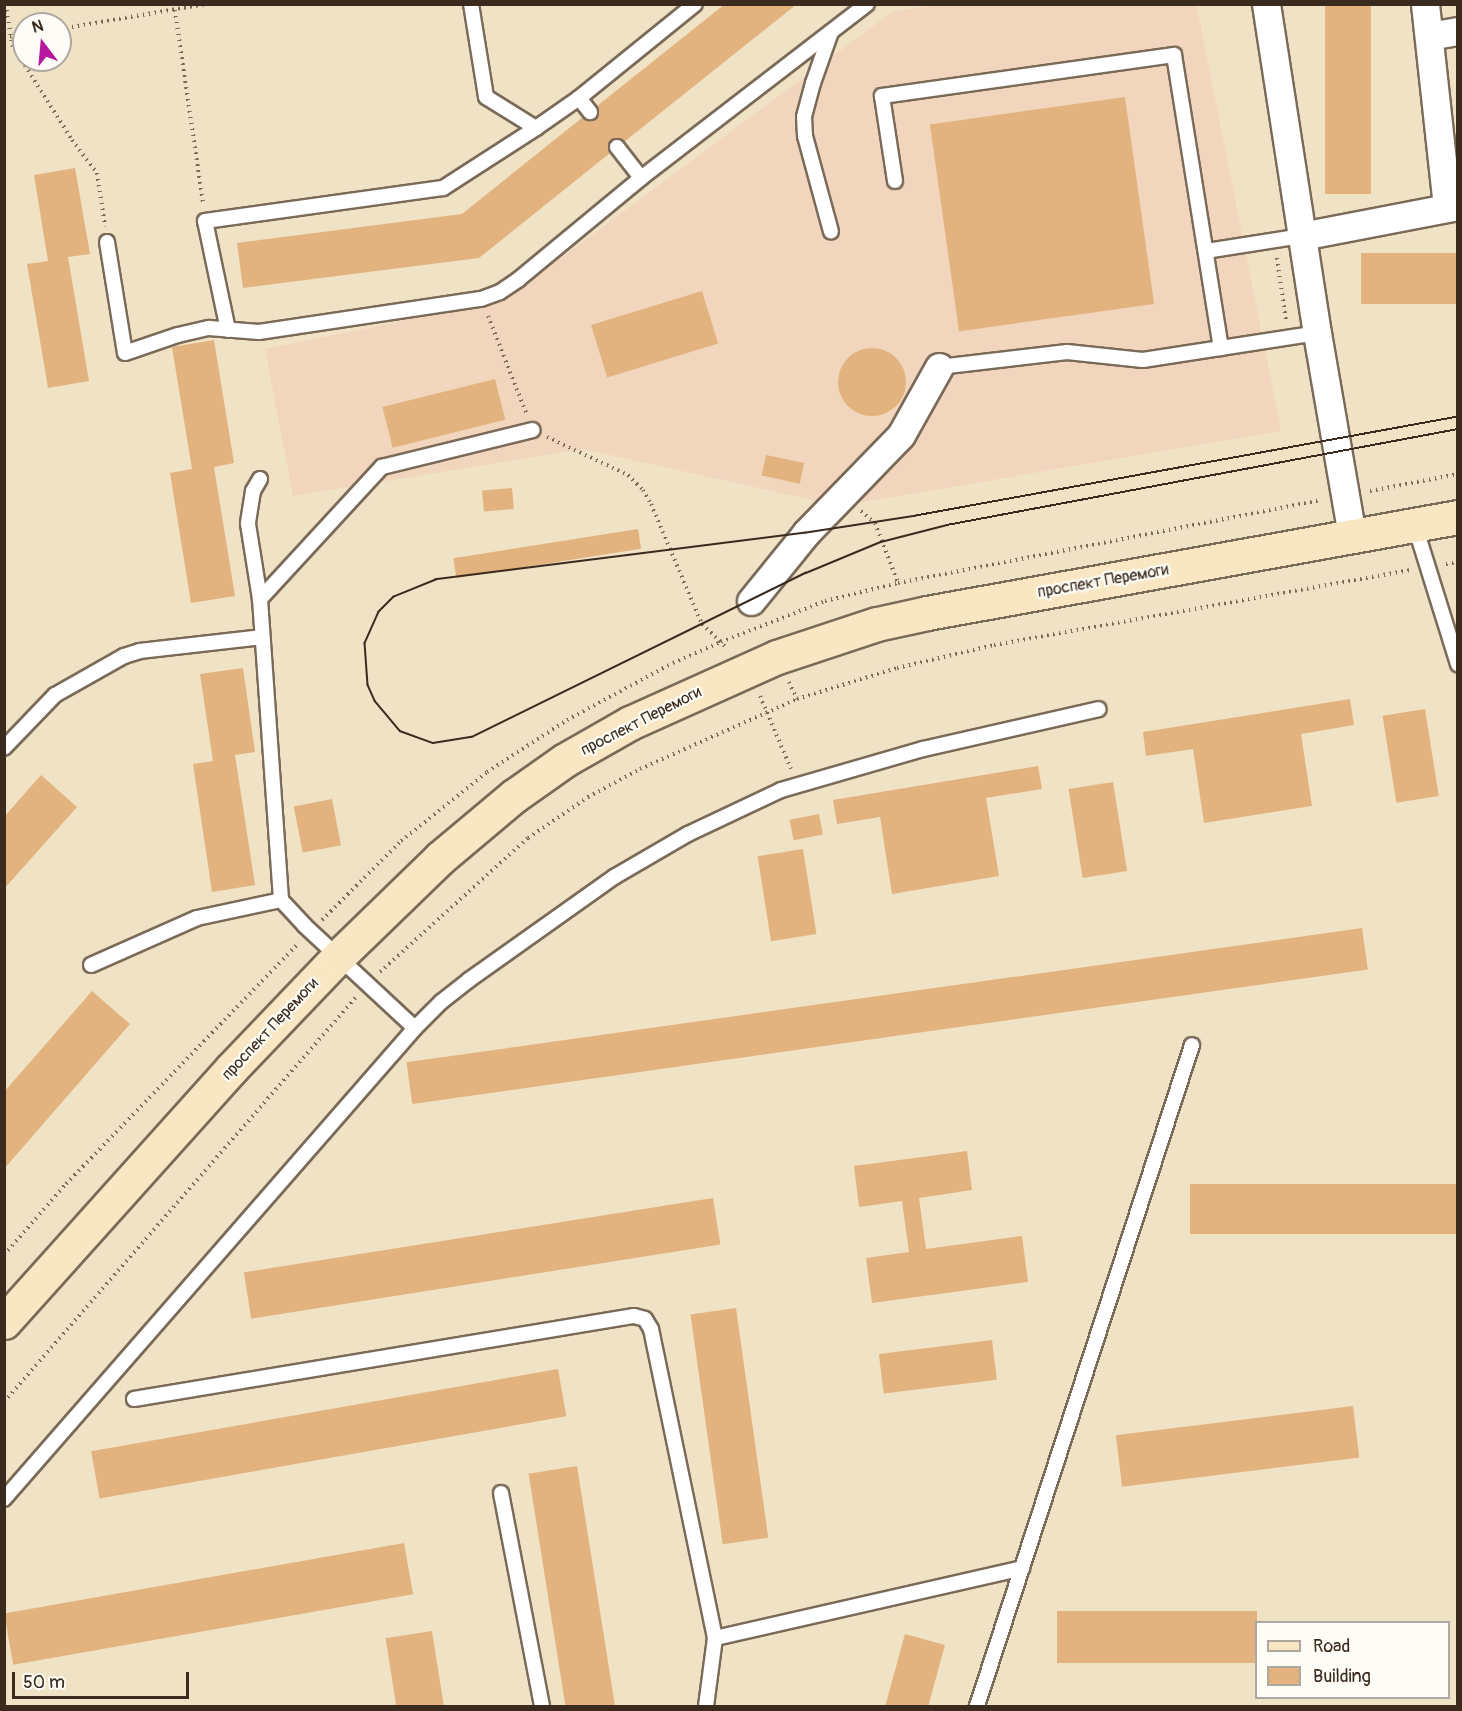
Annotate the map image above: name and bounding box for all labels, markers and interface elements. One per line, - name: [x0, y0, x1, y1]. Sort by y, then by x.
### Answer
- north arrow: [12, 12, 72, 72]
- text: N: [30, 16, 46, 38]
- street label: проспект Перемоги: [1036, 560, 1170, 602]
- street label: проспект Перемоги: [577, 682, 705, 760]
- street label: проспект Перемоги: [218, 974, 322, 1084]
- legend: [1255, 1621, 1450, 1699]
- text: Road: [1313, 1635, 1350, 1658]
- scale bar: [15, 1660, 192, 1698]
- text: Building: [1313, 1665, 1371, 1688]
- text: 50 m: [23, 1671, 65, 1694]

